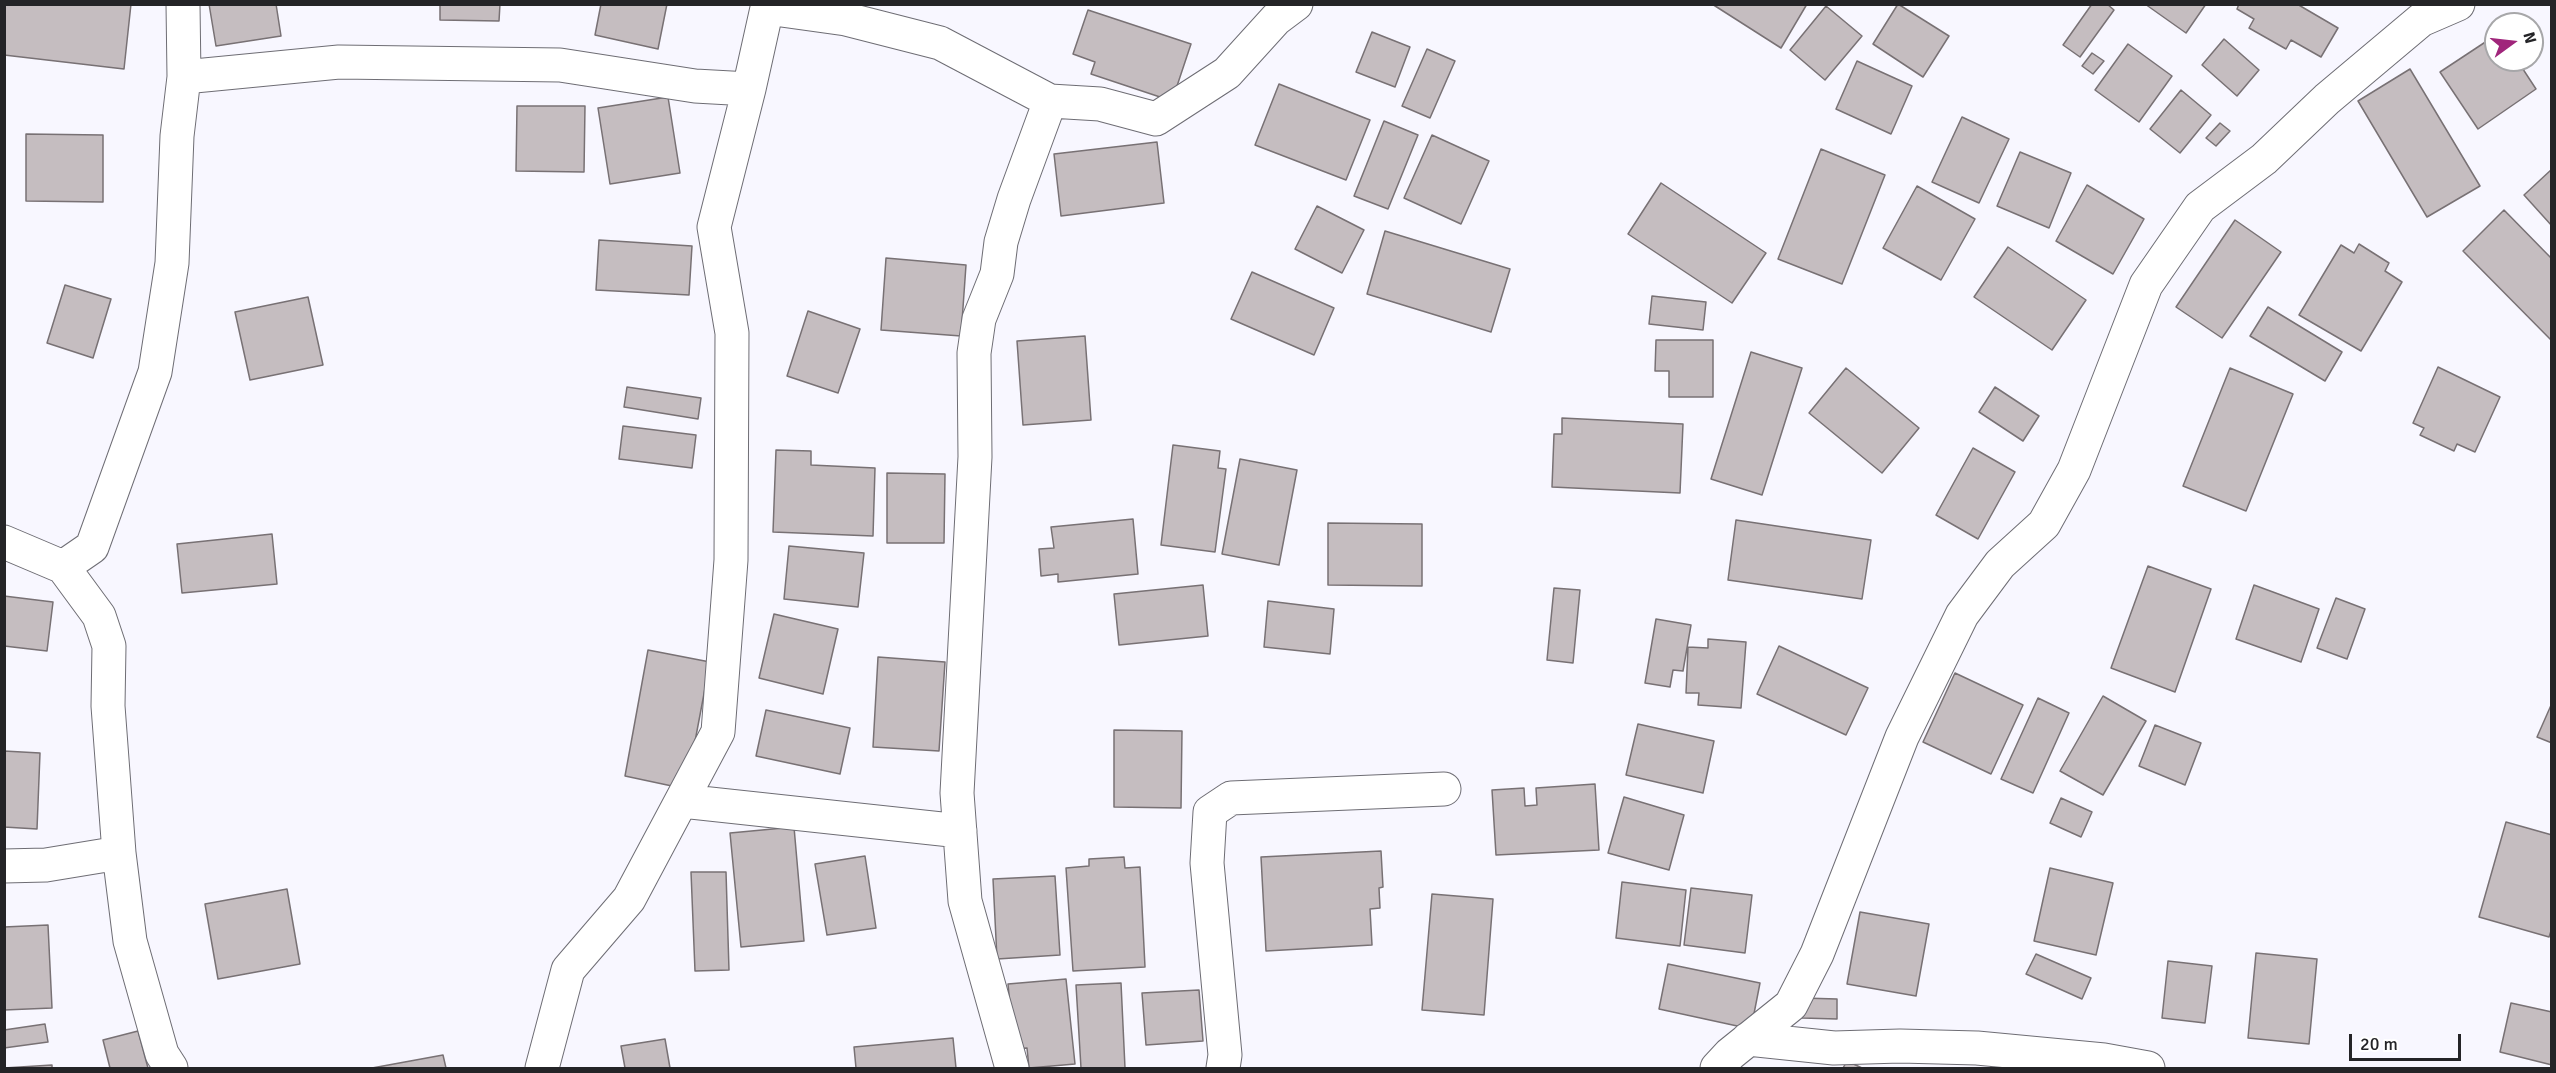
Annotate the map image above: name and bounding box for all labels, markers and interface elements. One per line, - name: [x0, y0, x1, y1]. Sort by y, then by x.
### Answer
- north arrow: [2484, 12, 2544, 72]
- text: N: [2518, 30, 2541, 46]
- scale bar: [2352, 1022, 2464, 1060]
- text: 20 m: [2360, 1033, 2398, 1055]

